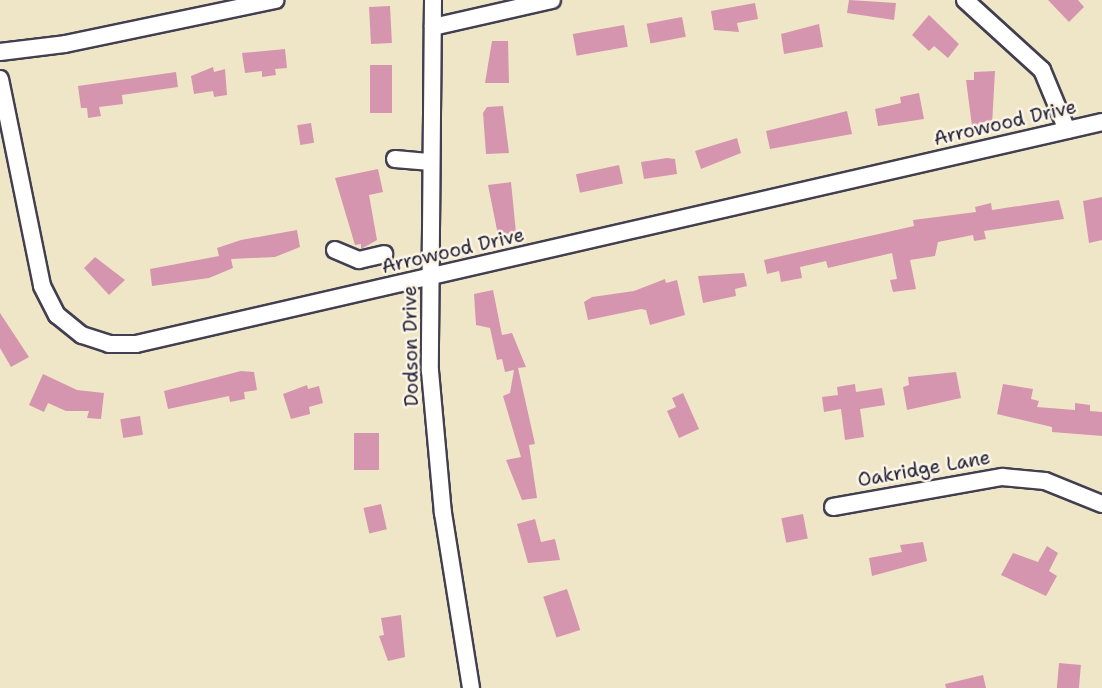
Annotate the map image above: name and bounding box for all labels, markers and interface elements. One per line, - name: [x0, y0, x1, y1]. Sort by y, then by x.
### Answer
- street label: Arrowood Drive: [931, 95, 1079, 151]
- street label: Arrowood Drive: [379, 223, 527, 279]
- street label: Dodson Drive: [399, 285, 423, 407]
- street label: Oakridge Lane: [856, 446, 992, 492]

